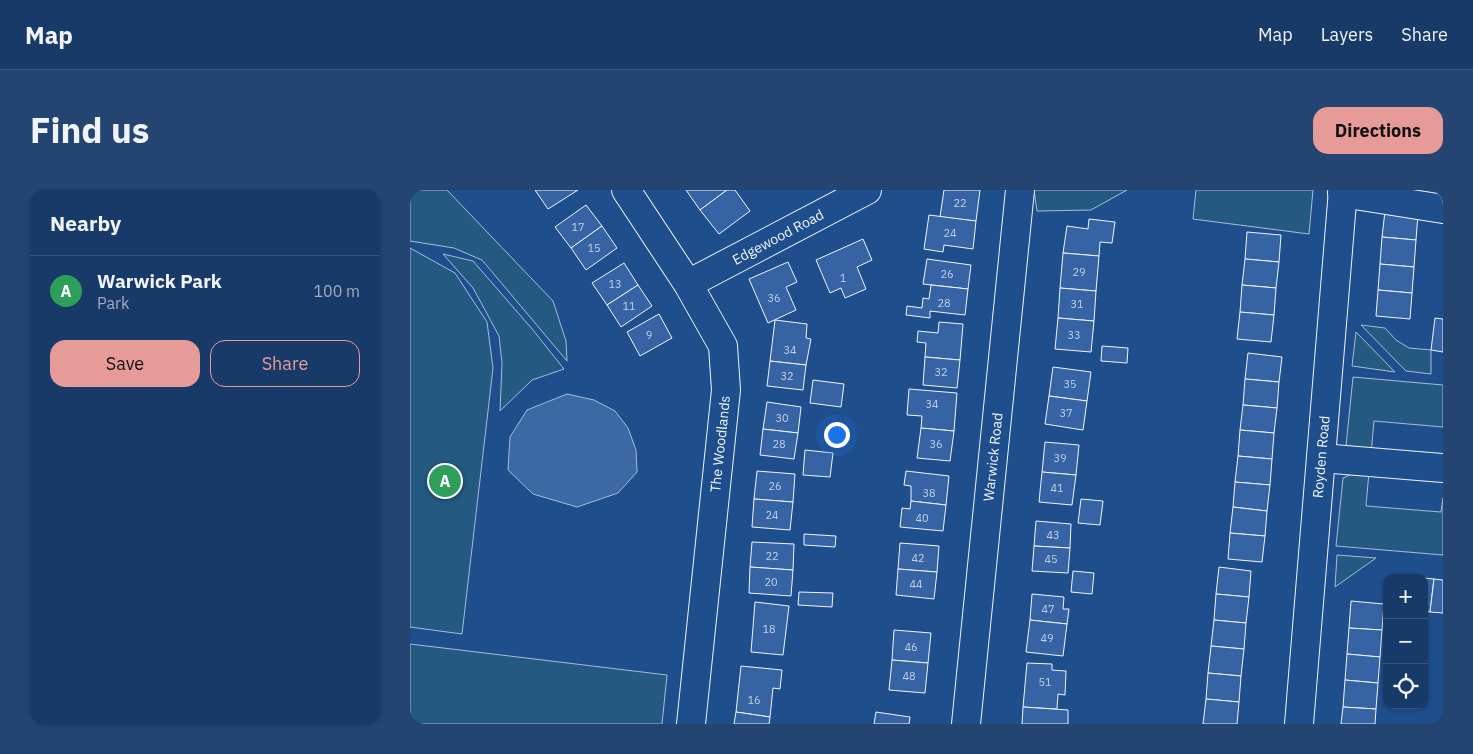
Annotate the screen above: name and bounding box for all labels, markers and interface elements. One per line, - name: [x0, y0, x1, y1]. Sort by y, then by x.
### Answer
- text: Map: [25, 19, 73, 51]
- text: Map: [1258, 23, 1293, 46]
- text: Layers: [1321, 23, 1373, 46]
- text: Share: [1401, 23, 1448, 46]
- text: Find us: [30, 107, 149, 153]
- button: Directions: [1313, 107, 1443, 154]
- house number: 22: [953, 196, 967, 210]
- street label: Edgewood Road: [729, 205, 827, 269]
- text: Nearby: [50, 209, 121, 237]
- house number: 17: [571, 220, 585, 234]
- house number: 24: [943, 226, 957, 240]
- house number: 15: [587, 241, 601, 255]
- house number: 29: [1072, 265, 1086, 279]
- house number: 26: [940, 267, 954, 281]
- text: Warwick Park: [97, 269, 222, 293]
- house number: 1: [840, 271, 847, 285]
- house number: 13: [608, 277, 622, 291]
- text: A: [61, 281, 71, 301]
- text: 100 m: [313, 281, 360, 301]
- house number: 36: [767, 291, 781, 305]
- text: Park: [97, 293, 129, 313]
- house number: 28: [937, 296, 951, 310]
- house number: 31: [1070, 297, 1084, 311]
- house number: 11: [622, 299, 636, 313]
- house number: 9: [646, 328, 652, 342]
- house number: 33: [1067, 328, 1081, 342]
- button: Save: [50, 340, 200, 387]
- button: Share: [210, 340, 360, 387]
- house number: 34: [783, 343, 797, 357]
- house number: 32: [934, 365, 948, 379]
- house number: 32: [780, 369, 794, 383]
- house number: 35: [1063, 377, 1077, 391]
- street label: The Woodlands: [706, 395, 734, 493]
- house number: 34: [925, 397, 939, 411]
- house number: 37: [1059, 406, 1073, 420]
- house number: 30: [775, 411, 789, 425]
- street label: Warwick Road: [979, 412, 1007, 502]
- street label: Royden Road: [1308, 415, 1334, 499]
- your location: [824, 422, 850, 448]
- house number: 28: [772, 437, 786, 451]
- house number: 36: [929, 437, 943, 451]
- house number: 39: [1053, 451, 1067, 465]
- pin: A: [429, 462, 461, 500]
- house number: 26: [768, 479, 782, 493]
- house number: 41: [1050, 481, 1064, 495]
- house number: 38: [922, 486, 936, 500]
- house number: 24: [765, 508, 779, 522]
- house number: 40: [915, 511, 929, 525]
- house number: 43: [1046, 528, 1060, 542]
- house number: 22: [765, 549, 779, 563]
- house number: 42: [911, 551, 925, 565]
- house number: 45: [1044, 552, 1058, 566]
- map controls: [1383, 574, 1428, 709]
- button: +: [1383, 574, 1428, 619]
- house number: 20: [764, 575, 778, 589]
- house number: 44: [909, 577, 923, 591]
- house number: 47: [1041, 602, 1055, 616]
- button: −: [1383, 619, 1428, 664]
- house number: 18: [762, 622, 776, 636]
- house number: 49: [1040, 631, 1054, 645]
- house number: 46: [904, 640, 918, 654]
- button: locate: [1383, 664, 1428, 709]
- house number: 48: [902, 669, 916, 683]
- house number: 51: [1038, 675, 1052, 689]
- house number: 16: [747, 693, 761, 707]

